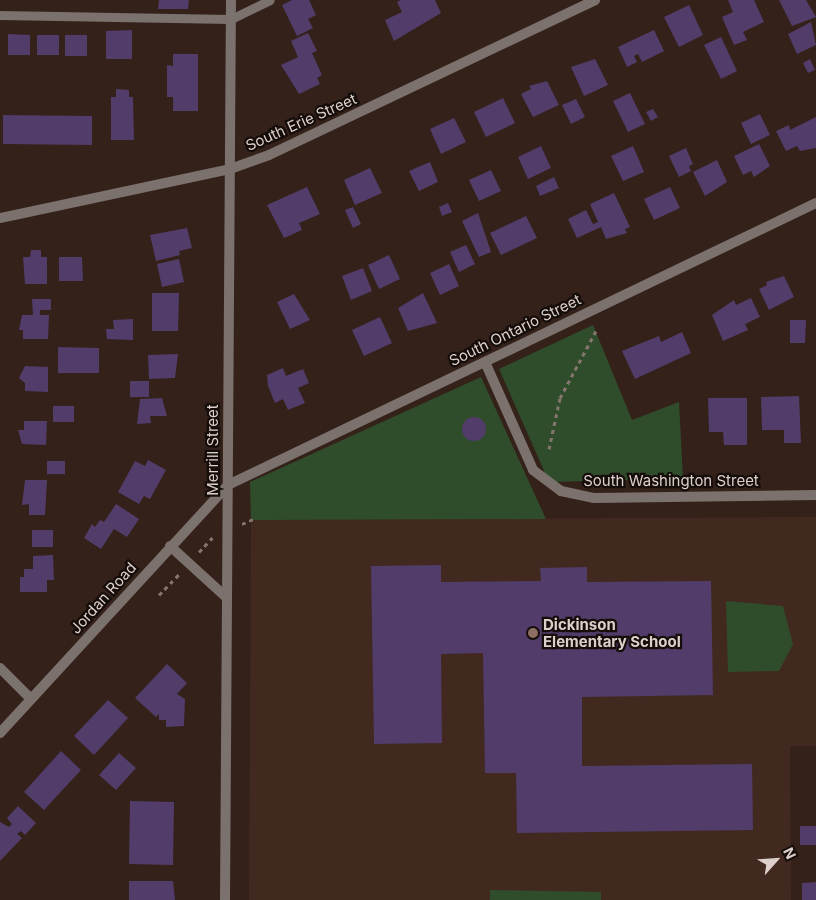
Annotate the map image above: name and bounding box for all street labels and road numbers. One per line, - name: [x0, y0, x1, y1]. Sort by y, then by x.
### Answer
- street label: South Erie Street: [243, 90, 359, 154]
- street label: South Ontario Street: [446, 290, 584, 370]
- street label: Merrill Street: [204, 404, 222, 496]
- street label: South Washington Street: [583, 472, 759, 490]
- street label: Jordan Road: [66, 559, 140, 637]

